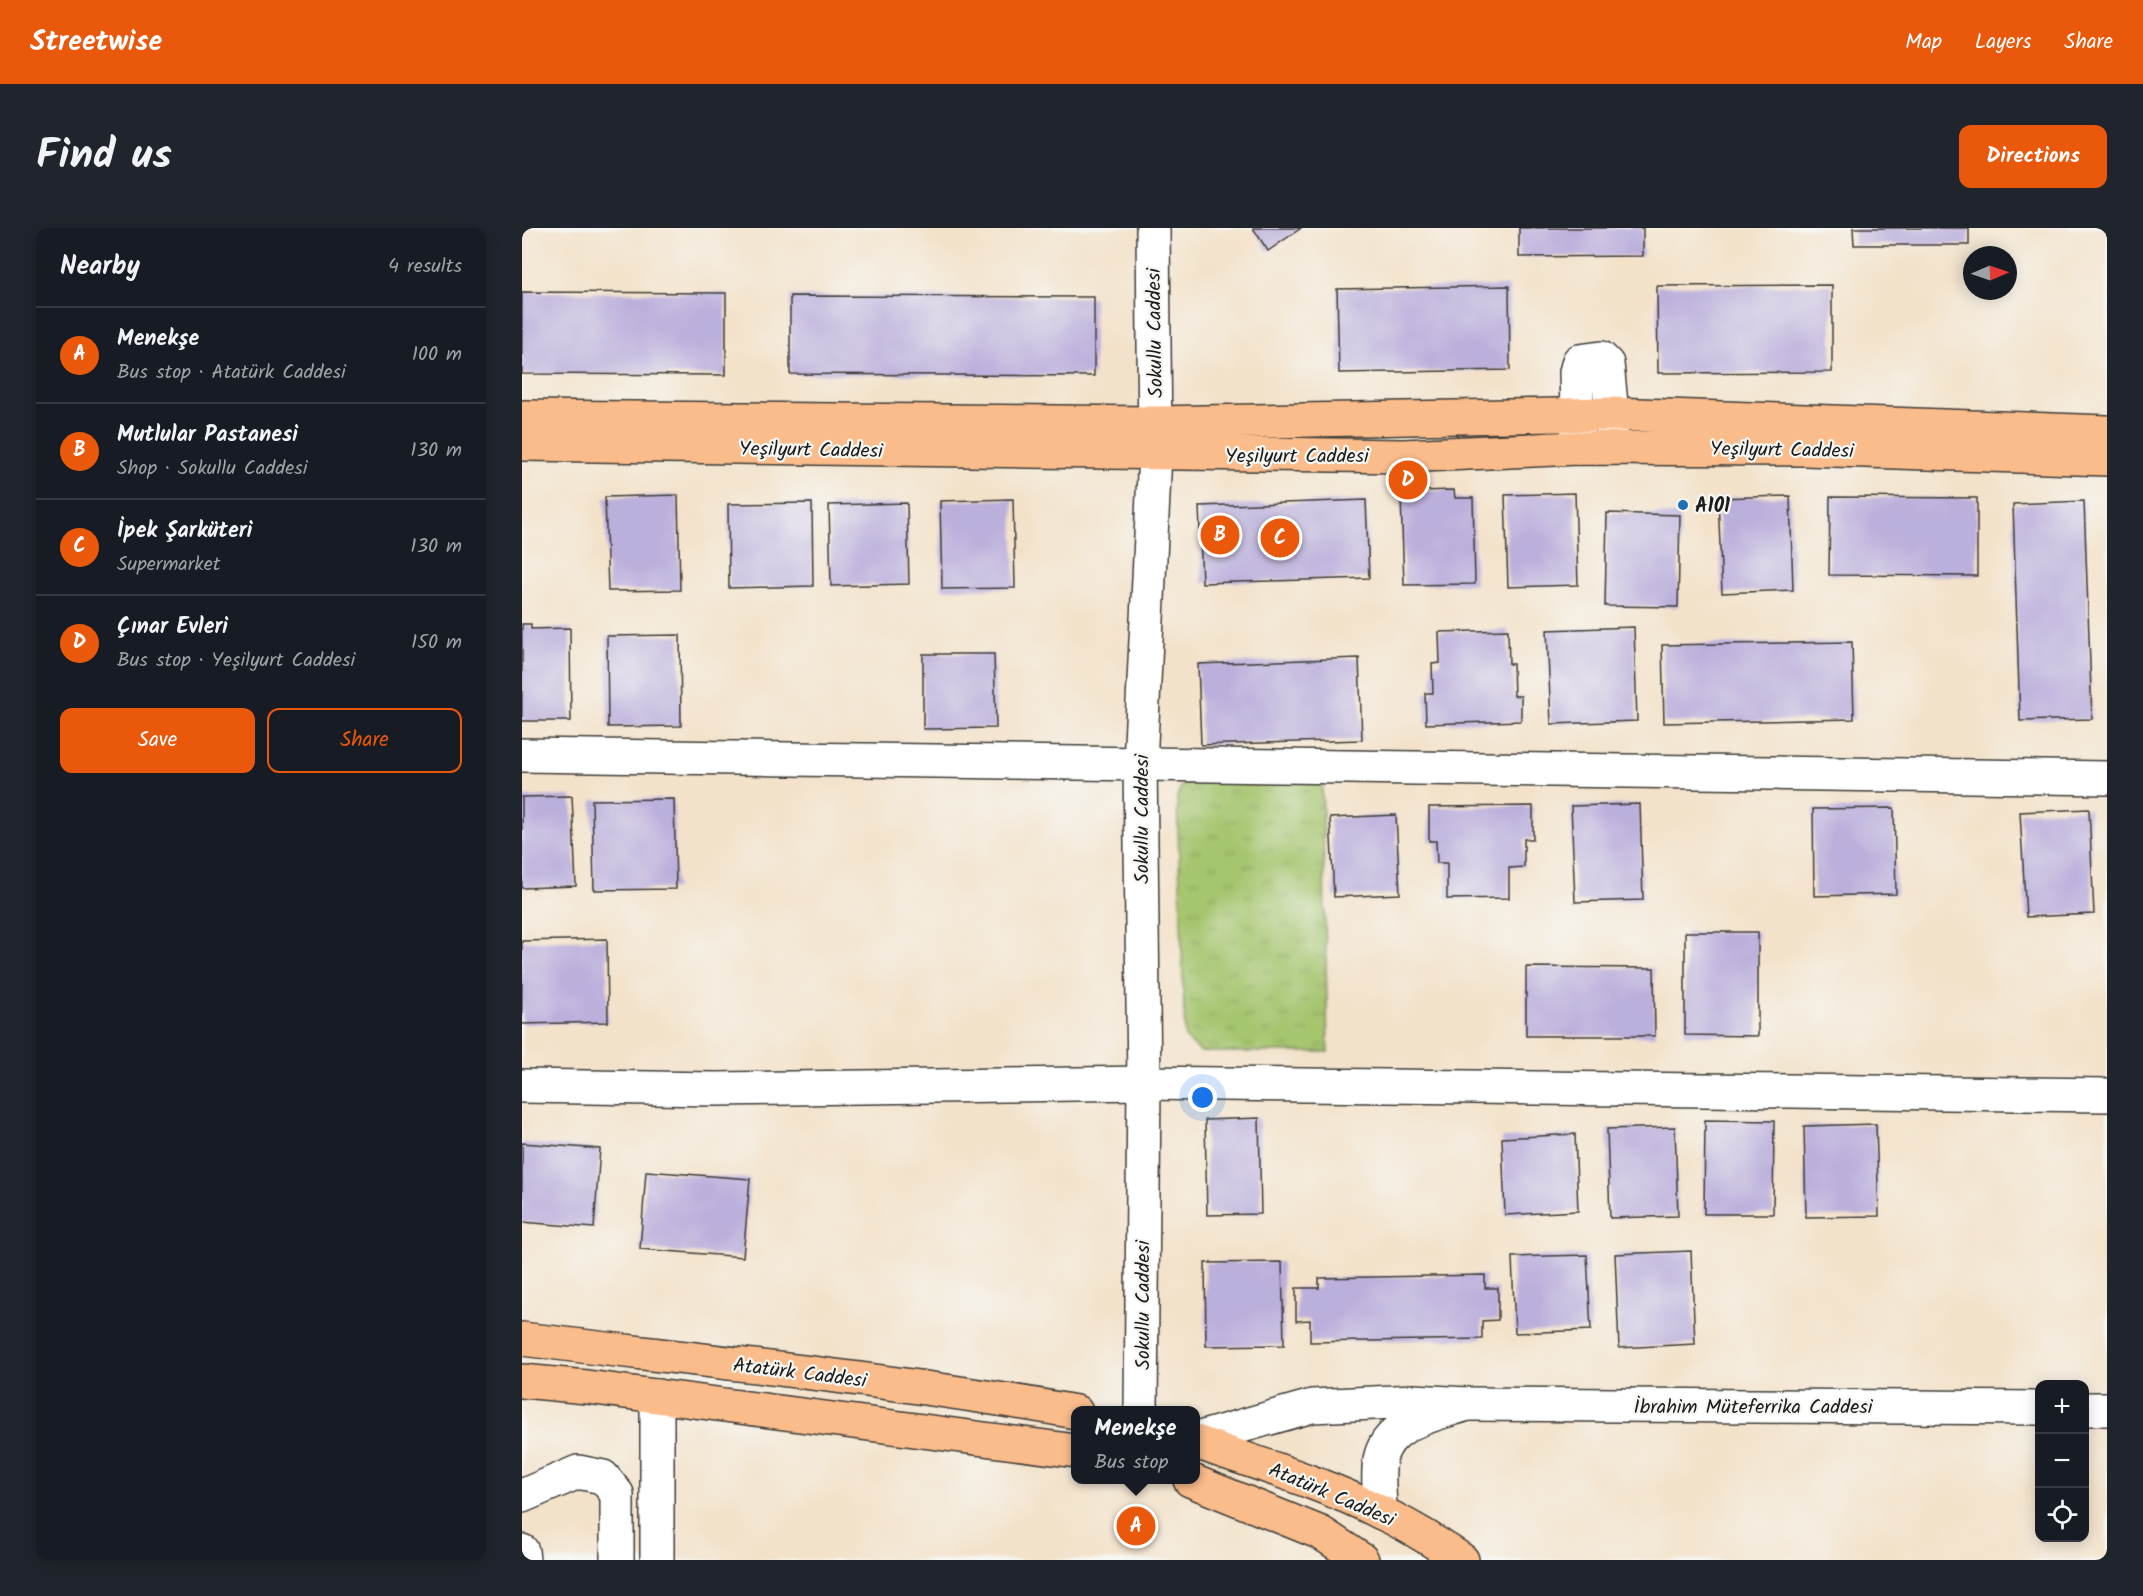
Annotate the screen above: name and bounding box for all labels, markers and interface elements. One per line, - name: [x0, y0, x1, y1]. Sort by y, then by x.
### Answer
- text: Streetwise: [30, 20, 162, 65]
- text: Map: [1905, 26, 1942, 59]
- text: Layers: [1975, 26, 2031, 59]
- text: Share: [2064, 26, 2113, 59]
- text: Find us: [36, 123, 172, 190]
- button: Directions: [1959, 125, 2107, 188]
- text: Nearby: [60, 246, 140, 288]
- north arrow: [1963, 246, 2017, 300]
- text: 4 results: [388, 251, 462, 283]
- street label: Sokullu Caddesi: [1139, 267, 1173, 398]
- text: Menekşe: [117, 322, 199, 357]
- text: A: [73, 339, 86, 371]
- text: 100 m: [412, 339, 462, 371]
- text: Bus stop · Atatürk Caddesi: [117, 357, 346, 389]
- text: Mutlular Pastanesi: [117, 418, 298, 453]
- street label: Yeşilyurt Caddesi: [739, 434, 884, 468]
- street label: Yeşilyurt Caddesi: [1710, 434, 1855, 468]
- text: B: [73, 435, 86, 467]
- text: 130 m: [410, 435, 462, 467]
- street label: Yeşilyurt Caddesi: [1225, 441, 1370, 473]
- text: Shop · Sokullu Caddesi: [117, 453, 307, 485]
- pin: D: [1388, 458, 1428, 502]
- place label: A101: [1695, 491, 1730, 523]
- marker: A101: [1676, 498, 1690, 512]
- pin: B: [1200, 512, 1240, 558]
- text: İpek Şarküteri: [117, 514, 252, 549]
- pin: C: [1260, 516, 1299, 560]
- text: C: [73, 531, 86, 563]
- text: 130 m: [410, 531, 462, 563]
- text: Supermarket: [117, 549, 220, 581]
- text: Çınar Evleri: [117, 610, 228, 645]
- text: D: [73, 627, 86, 659]
- text: 150 m: [411, 627, 462, 659]
- text: Bus stop · Yeşilyurt Caddesi: [117, 645, 355, 677]
- button: Save: [60, 708, 255, 773]
- button: Share: [267, 708, 462, 773]
- street label: Sokullu Caddesi: [1127, 753, 1159, 884]
- your location: [1188, 1083, 1217, 1112]
- street label: Sokullu Caddesi: [1128, 1239, 1160, 1370]
- street label: Atatürk Caddesi: [731, 1350, 870, 1398]
- map controls: [2035, 1380, 2089, 1542]
- button: +: [2035, 1380, 2089, 1434]
- street label: İbrahim Müteferrika Caddesi: [1633, 1392, 1874, 1424]
- popup: [1071, 1406, 1200, 1484]
- text: Menekşe: [1094, 1412, 1177, 1447]
- button: −: [2035, 1434, 2089, 1488]
- text: Bus stop: [1094, 1447, 1168, 1479]
- street label: Atatürk Caddesi: [1263, 1455, 1400, 1537]
- button: locate: [2035, 1488, 2089, 1542]
- pin: A: [1116, 1504, 1156, 1548]

